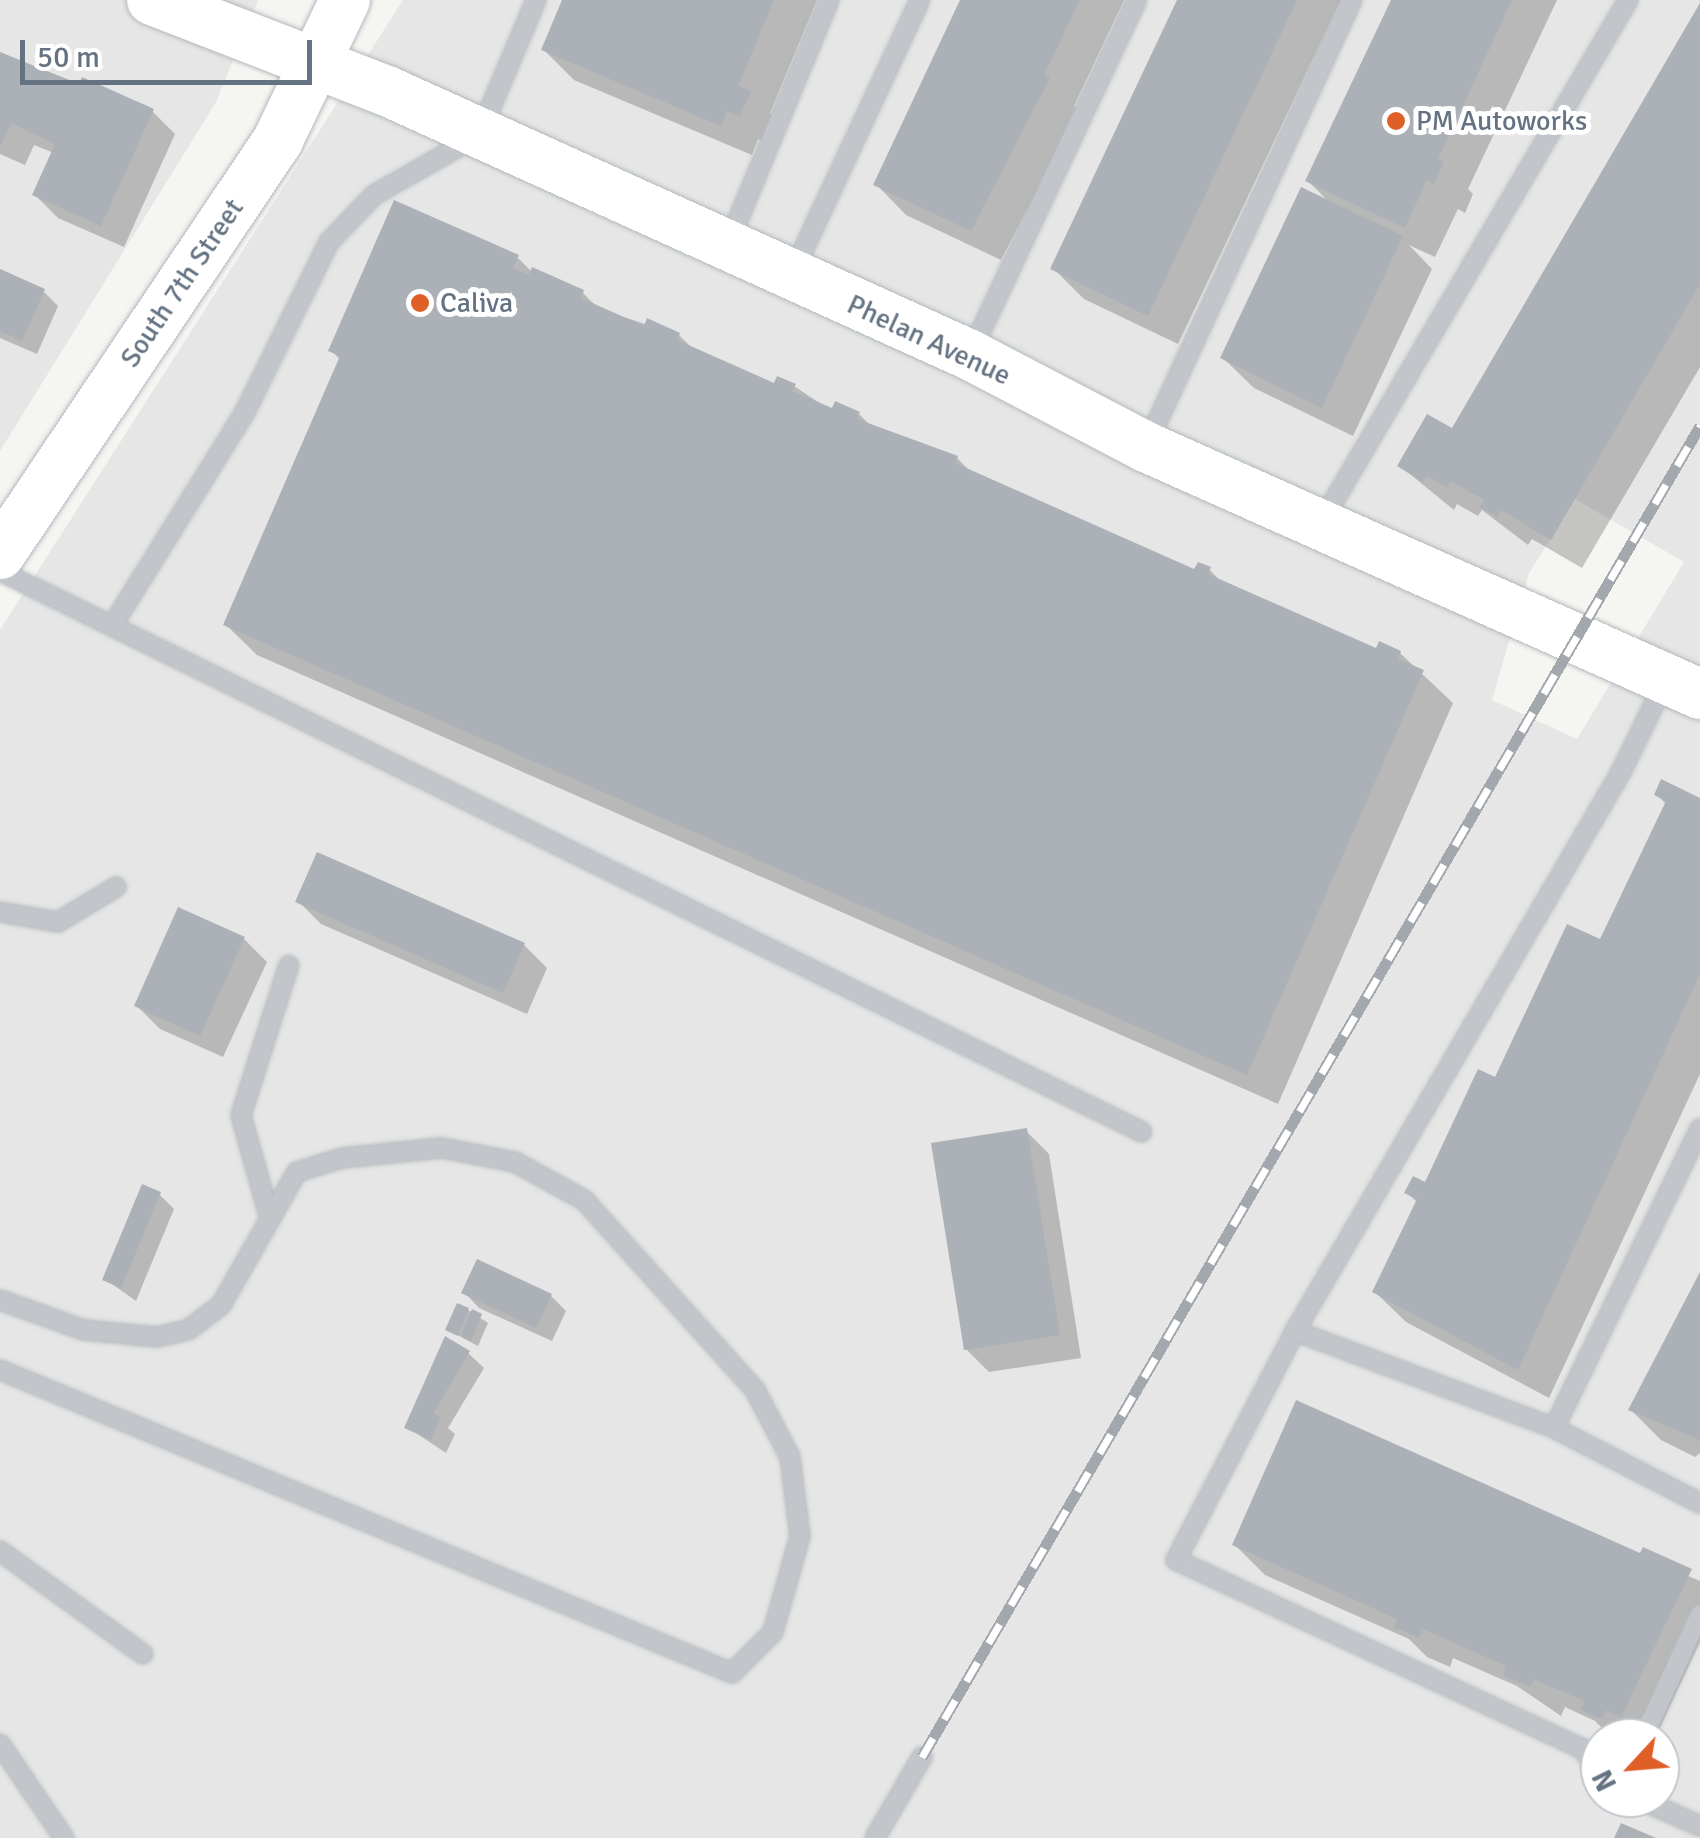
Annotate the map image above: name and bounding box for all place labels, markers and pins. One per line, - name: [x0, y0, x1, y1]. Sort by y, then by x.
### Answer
- place label: PM Autoworks: [1416, 104, 1587, 138]
- marker: PM Autoworks: [1385, 110, 1407, 132]
- place label: Caliva: [440, 286, 513, 320]
- marker: Caliva: [409, 292, 431, 314]

